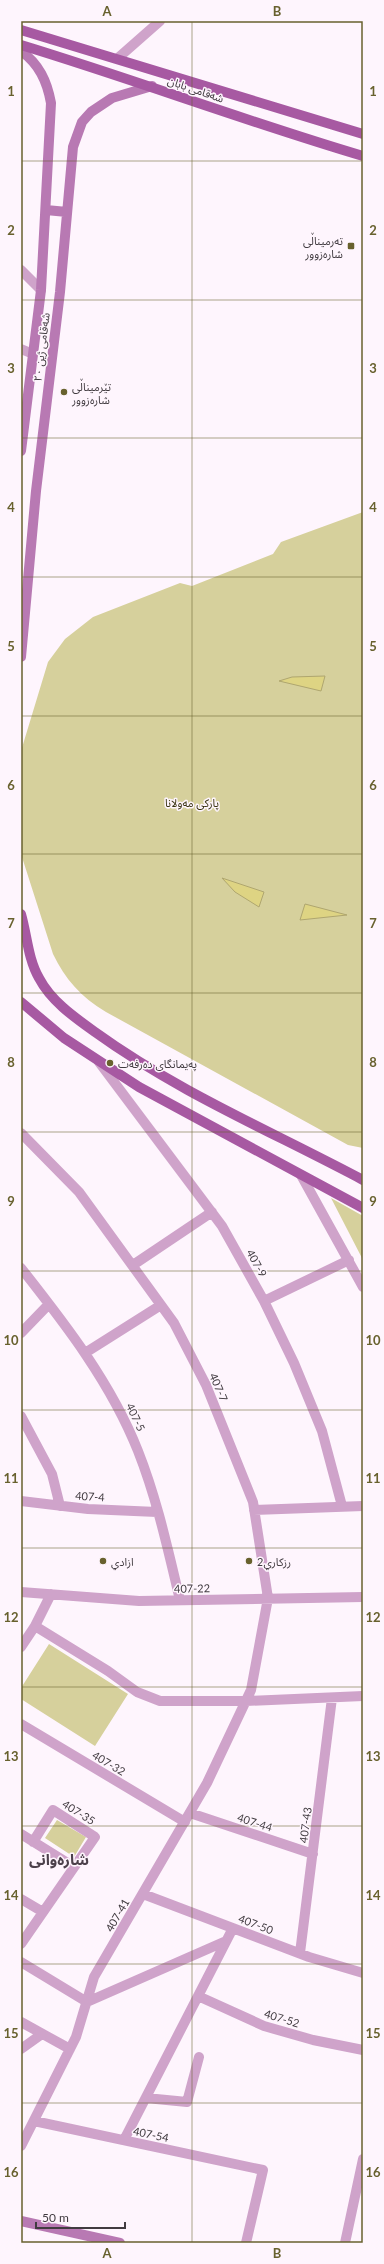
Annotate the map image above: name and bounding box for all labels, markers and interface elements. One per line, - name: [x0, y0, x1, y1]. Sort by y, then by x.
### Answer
- text: A: [101, 3, 112, 19]
- text: B: [273, 3, 282, 19]
- street label: شەقامی بابان: [166, 73, 226, 106]
- text: 1: [7, 83, 15, 99]
- text: 1: [369, 83, 377, 99]
- text: 2: [7, 222, 15, 238]
- text: 2: [369, 222, 377, 238]
- place label: تەرمیناڵی شارەزوور: [303, 232, 343, 261]
- marker: تەرمیناڵی شارەزوور: [346, 241, 356, 251]
- street label: شەقامی ژین ٢٠: [30, 311, 53, 382]
- text: 3: [7, 360, 15, 376]
- text: 3: [369, 360, 377, 376]
- place label: تێرمیناڵی شارەزوور: [71, 378, 111, 407]
- marker: تێرمیناڵی شارەزوور: [59, 387, 69, 397]
- text: 4: [7, 499, 15, 515]
- text: 4: [369, 499, 377, 515]
- text: 5: [7, 638, 15, 654]
- text: 5: [369, 638, 377, 654]
- text: 6: [7, 777, 15, 793]
- text: 6: [369, 777, 377, 793]
- park label: پارکی مەولانا: [165, 796, 219, 811]
- text: 7: [7, 915, 15, 931]
- text: 7: [369, 915, 377, 931]
- text: 8: [7, 1054, 15, 1070]
- text: 8: [369, 1054, 377, 1070]
- place label: پەیمانگای دەرفەت: [118, 1057, 197, 1072]
- marker: پەیمانگای دەرفەت: [105, 1058, 115, 1068]
- text: 9: [7, 1193, 15, 1209]
- text: 9: [369, 1193, 377, 1209]
- street label: 407-9: [244, 1247, 270, 1279]
- text: 10: [3, 1332, 19, 1348]
- text: 10: [365, 1332, 381, 1348]
- street label: 407-7: [207, 1371, 231, 1403]
- street label: 407-5: [124, 1401, 148, 1433]
- text: 11: [3, 1470, 19, 1486]
- text: 11: [365, 1470, 381, 1486]
- street label: 407-4: [75, 1488, 106, 1504]
- place label: ازادي: [111, 1555, 134, 1571]
- place label: رزكاري2: [257, 1555, 291, 1571]
- marker: ازادي: [98, 1556, 108, 1566]
- marker: رزكاري2: [244, 1556, 254, 1566]
- street label: 407-22: [174, 1581, 210, 1595]
- text: 12: [3, 1609, 19, 1625]
- text: 12: [365, 1609, 381, 1625]
- text: 13: [3, 1748, 19, 1764]
- street label: 407-32: [90, 1748, 128, 1778]
- text: 13: [365, 1748, 381, 1764]
- street label: 407-35: [60, 1797, 98, 1827]
- street label: 407-43: [296, 1806, 314, 1844]
- street label: 407-44: [236, 1810, 275, 1834]
- district label: شارەوانی: [29, 1850, 89, 1869]
- text: 14: [3, 1887, 19, 1903]
- text: 14: [365, 1887, 381, 1903]
- street label: 407-41: [102, 1896, 132, 1934]
- street label: 407-50: [237, 1911, 276, 1937]
- street label: 407-52: [263, 2007, 301, 2029]
- text: 15: [3, 2025, 19, 2041]
- text: 15: [365, 2025, 381, 2041]
- street label: 407-54: [132, 2124, 171, 2144]
- text: 16: [3, 2164, 19, 2180]
- text: 16: [365, 2164, 381, 2180]
- scale bar: [36, 2204, 125, 2230]
- text: 50 m: [42, 2210, 69, 2225]
- text: A: [101, 2245, 112, 2261]
- text: B: [273, 2245, 282, 2261]

